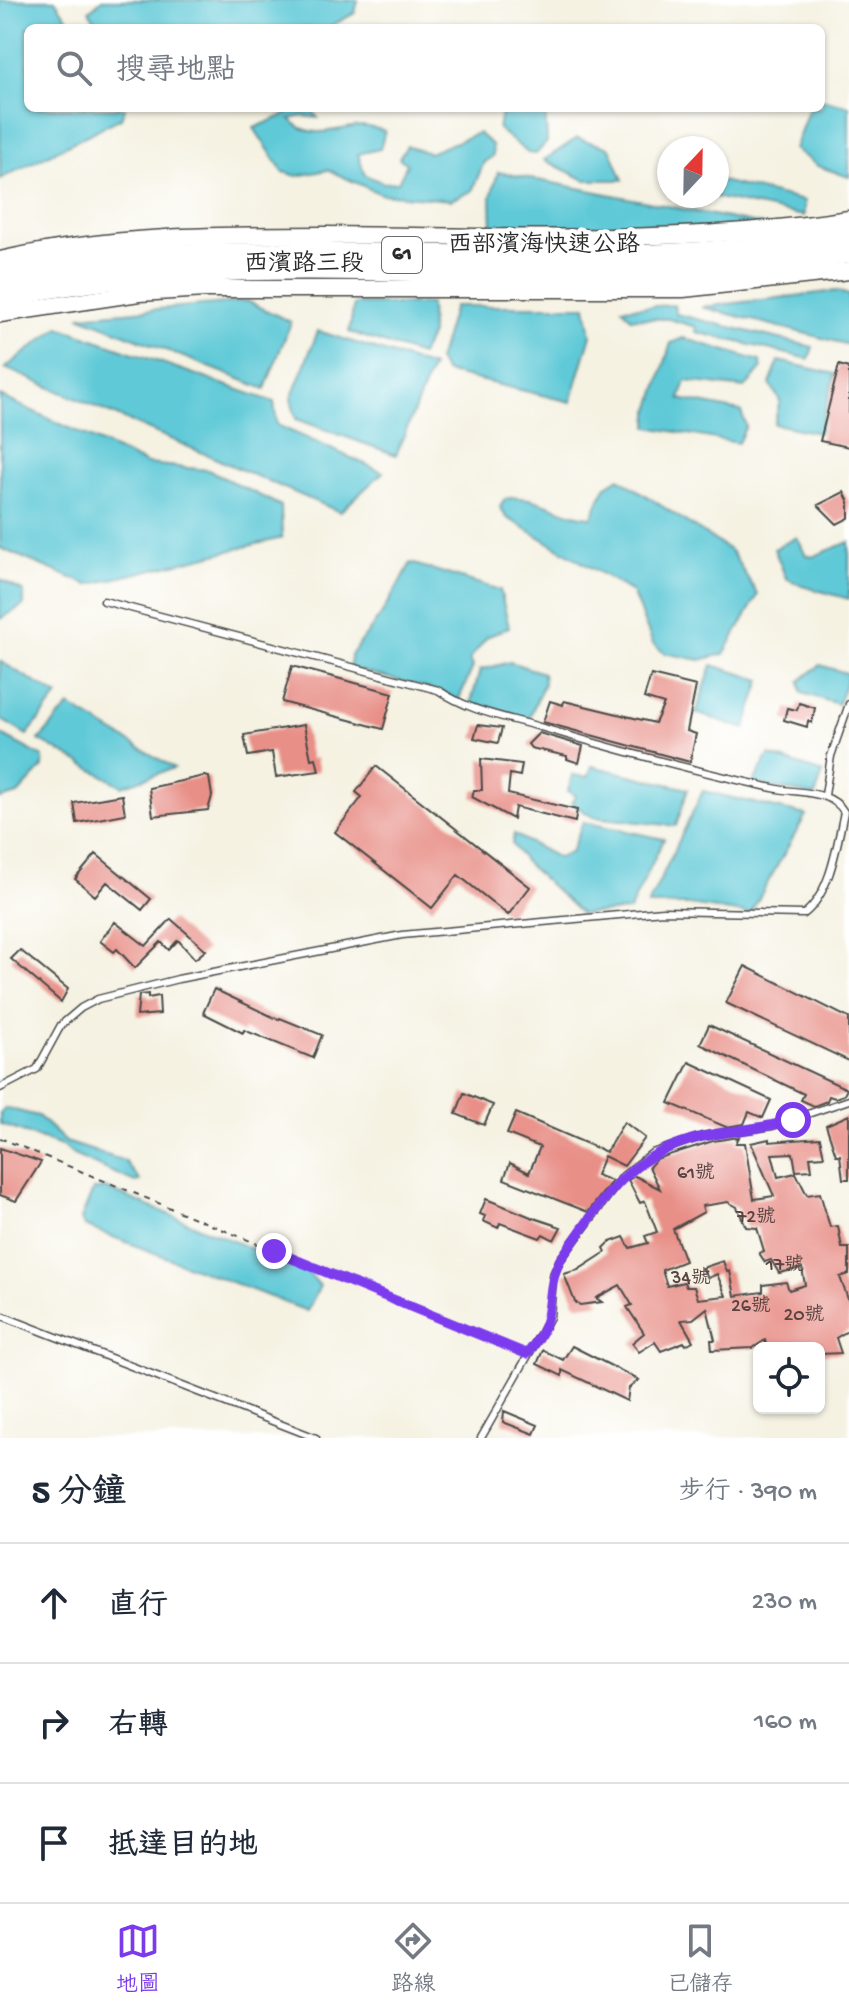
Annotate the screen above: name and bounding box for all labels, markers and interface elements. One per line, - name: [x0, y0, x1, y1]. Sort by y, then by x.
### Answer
- search box: [24, 24, 825, 112]
- icon: search: [52, 46, 96, 90]
- text: 搜尋地點: [116, 55, 236, 90]
- north arrow: [657, 136, 729, 208]
- street label: 西部濱海快速公路: [448, 230, 640, 261]
- road number: 61: [382, 237, 422, 273]
- street label: 西濱路三段: [244, 249, 364, 280]
- route start: [775, 1102, 811, 1138]
- house number: 61號: [677, 1161, 715, 1186]
- house number: 72號: [735, 1205, 776, 1230]
- route end: [256, 1233, 292, 1269]
- house number: 17號: [765, 1253, 804, 1278]
- house number: 34號: [670, 1266, 711, 1291]
- house number: 26號: [731, 1294, 771, 1319]
- house number: 20號: [783, 1303, 825, 1328]
- map controls: [753, 1342, 825, 1414]
- button: locate: [753, 1342, 825, 1414]
- text: 5 分鐘: [32, 1475, 126, 1515]
- text: 步行 · 390 m: [679, 1478, 817, 1509]
- icon: ahead: [32, 1581, 76, 1625]
- text: 230 m: [751, 1588, 817, 1619]
- text: 直行: [108, 1590, 168, 1625]
- icon: right: [32, 1701, 76, 1745]
- text: 160 m: [754, 1708, 817, 1739]
- text: 右轉: [108, 1710, 168, 1745]
- icon: arrive: [32, 1821, 76, 1865]
- text: 抵達目的地: [108, 1830, 258, 1865]
- tab: 地圖: [116, 1919, 160, 1999]
- tab: 路線: [391, 1919, 435, 1999]
- tab: 已儲存: [667, 1919, 733, 1999]

